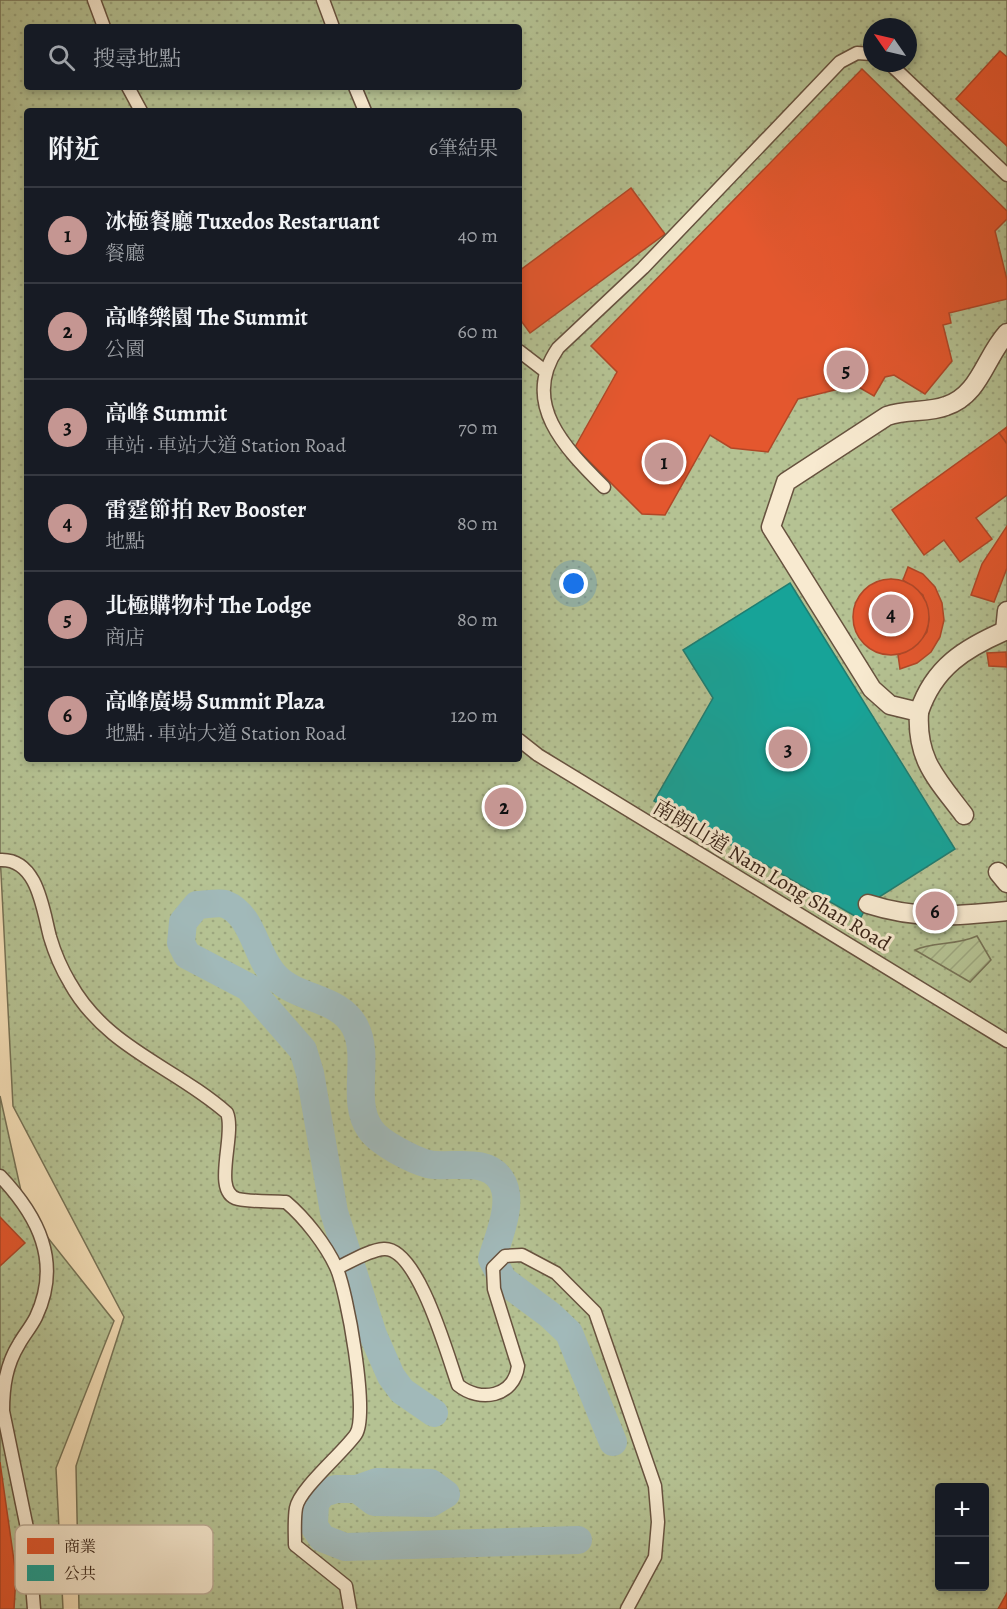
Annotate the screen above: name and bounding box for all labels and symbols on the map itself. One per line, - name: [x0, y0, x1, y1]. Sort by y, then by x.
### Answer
- north arrow: [863, 18, 917, 72]
- pin: 5: [826, 348, 866, 392]
- pin: 1: [644, 440, 684, 484]
- your location: [559, 569, 588, 598]
- pin: 4: [872, 592, 910, 636]
- pin: 3: [768, 726, 808, 771]
- pin: 2: [484, 784, 524, 830]
- street label: 南朗山道 Nam Long Shan Road: [648, 793, 897, 958]
- pin: 6: [916, 888, 954, 934]
- legend: [15, 1525, 213, 1594]
- text: 商業: [64, 1536, 96, 1558]
- text: 公共: [64, 1563, 96, 1585]

